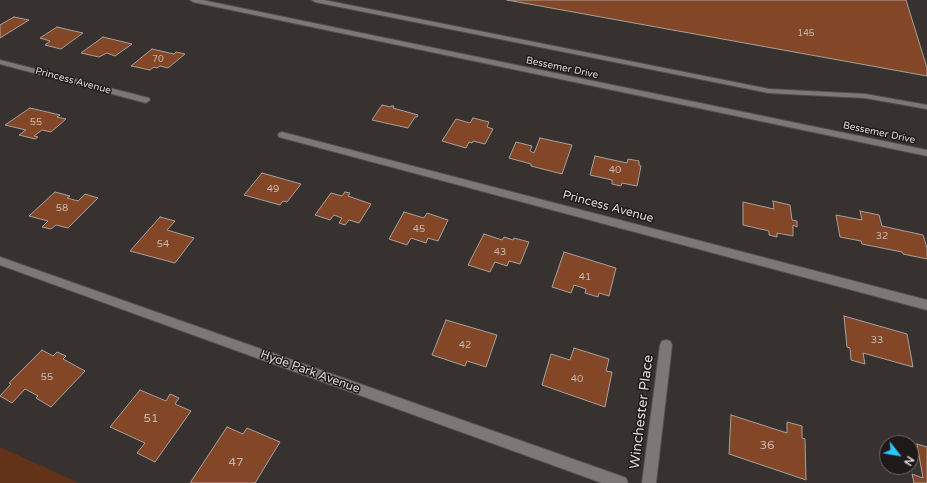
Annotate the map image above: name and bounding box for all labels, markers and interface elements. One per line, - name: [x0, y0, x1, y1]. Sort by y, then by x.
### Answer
- house number: 145: [798, 29, 814, 39]
- street label: Bessemer Drive: [525, 54, 599, 82]
- house number: 70: [152, 55, 164, 65]
- street label: Princess Avenue: [34, 65, 112, 97]
- house number: 55: [30, 116, 42, 128]
- street label: Bessemer Drive: [842, 119, 916, 147]
- house number: 40: [609, 164, 621, 176]
- house number: 49: [267, 183, 279, 195]
- street label: Princess Avenue: [561, 188, 655, 226]
- house number: 58: [56, 202, 68, 214]
- house number: 45: [413, 223, 425, 235]
- house number: 32: [876, 230, 888, 242]
- house number: 54: [157, 238, 169, 250]
- house number: 43: [494, 246, 506, 258]
- house number: 41: [579, 271, 591, 283]
- house number: 33: [871, 334, 883, 346]
- house number: 42: [459, 339, 471, 351]
- street label: Hyde Park Avenue: [258, 347, 362, 397]
- street label: Winchester Place: [627, 354, 657, 470]
- house number: 55: [41, 371, 53, 383]
- house number: 40: [571, 373, 583, 385]
- house number: 51: [143, 412, 159, 426]
- north arrow: [879, 435, 919, 475]
- house number: 36: [759, 439, 775, 453]
- text: N: [901, 454, 917, 468]
- house number: 47: [228, 456, 244, 470]

